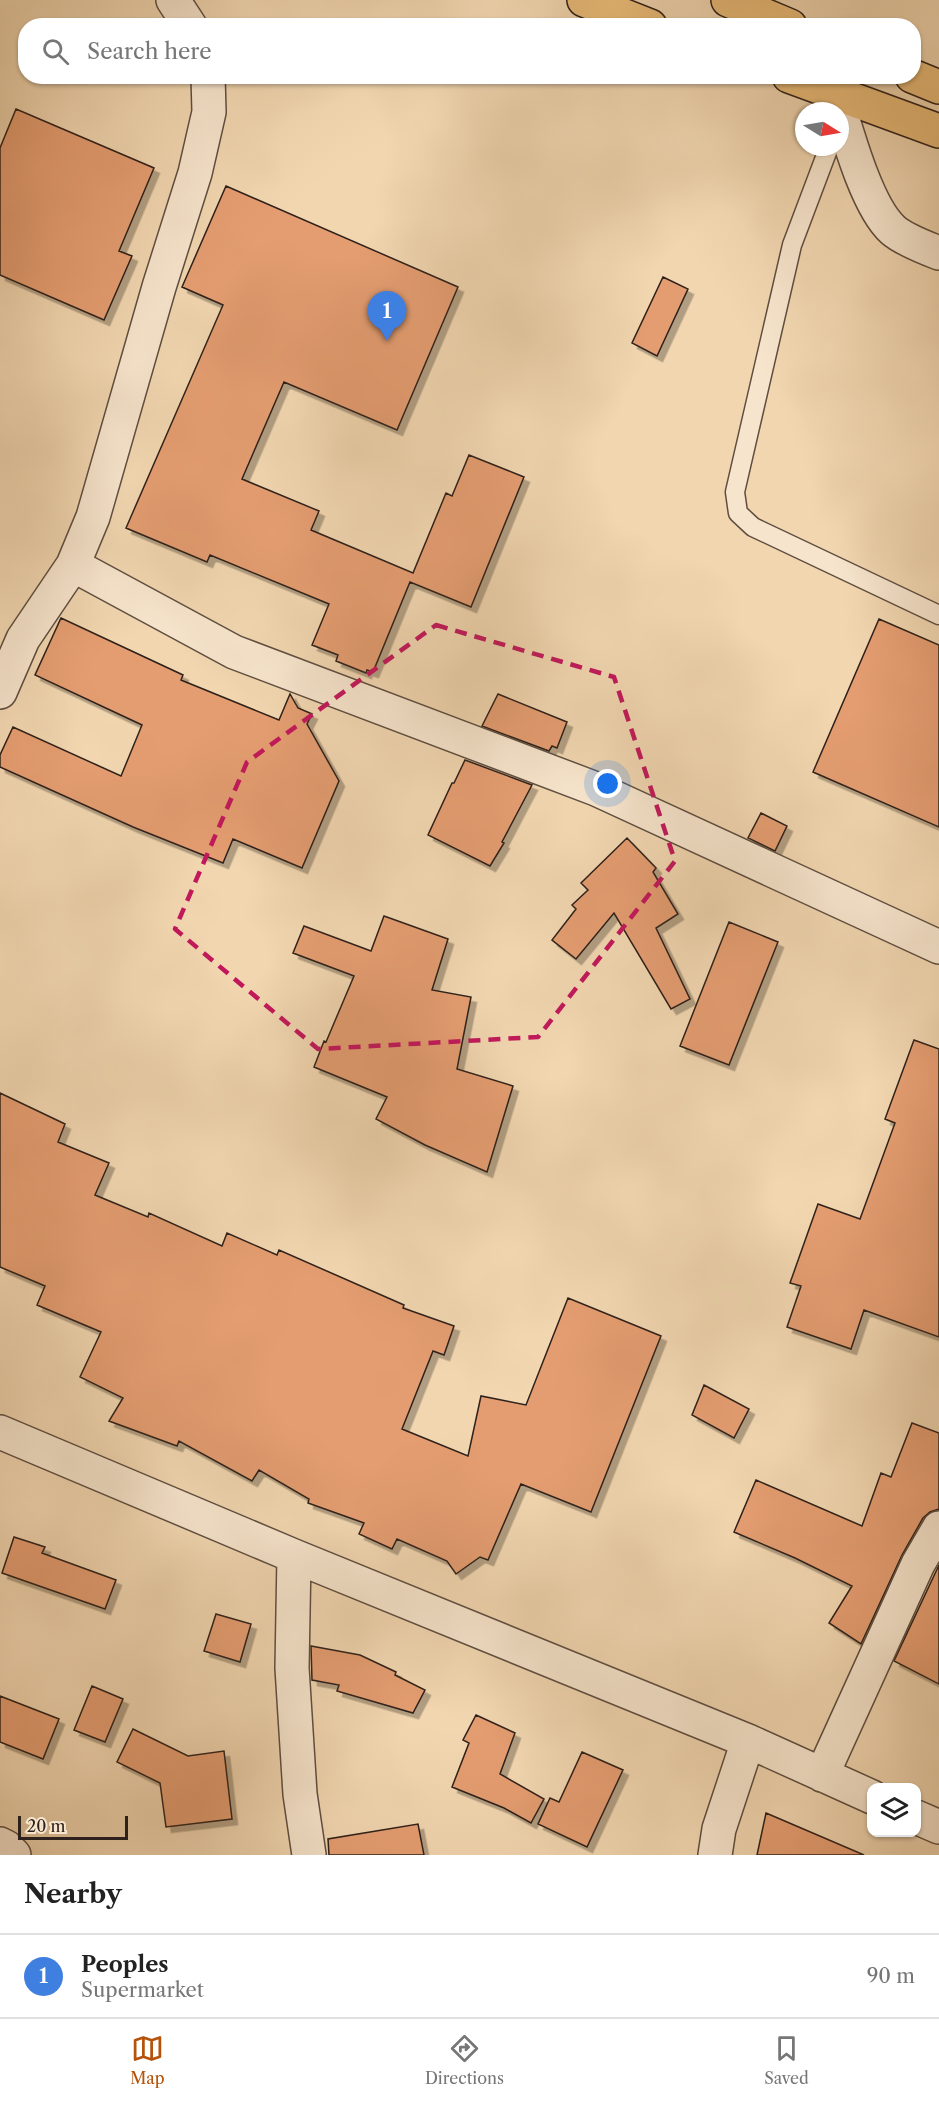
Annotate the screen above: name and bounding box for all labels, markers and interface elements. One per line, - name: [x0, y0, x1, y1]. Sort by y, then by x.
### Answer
- search box: [18, 18, 921, 84]
- icon: search: [39, 35, 72, 68]
- text: Search here: [87, 38, 212, 65]
- north arrow: [795, 102, 849, 156]
- pin: 1: [368, 292, 406, 341]
- your location: [593, 769, 622, 798]
- map controls: [867, 1783, 921, 1837]
- button: layers: [867, 1783, 921, 1837]
- scale bar: [18, 1813, 128, 1840]
- text: 20 m: [27, 1816, 66, 1836]
- text: Nearby: [24, 1878, 122, 1910]
- text: Peoples: [81, 1951, 169, 1978]
- text: 1: [39, 1964, 48, 1988]
- text: 90 m: [867, 1964, 915, 1988]
- text: Supermarket: [81, 1978, 204, 2002]
- tab: Map: [130, 2032, 165, 2088]
- tab: Directions: [425, 2032, 504, 2088]
- tab: Saved: [764, 2032, 809, 2088]

